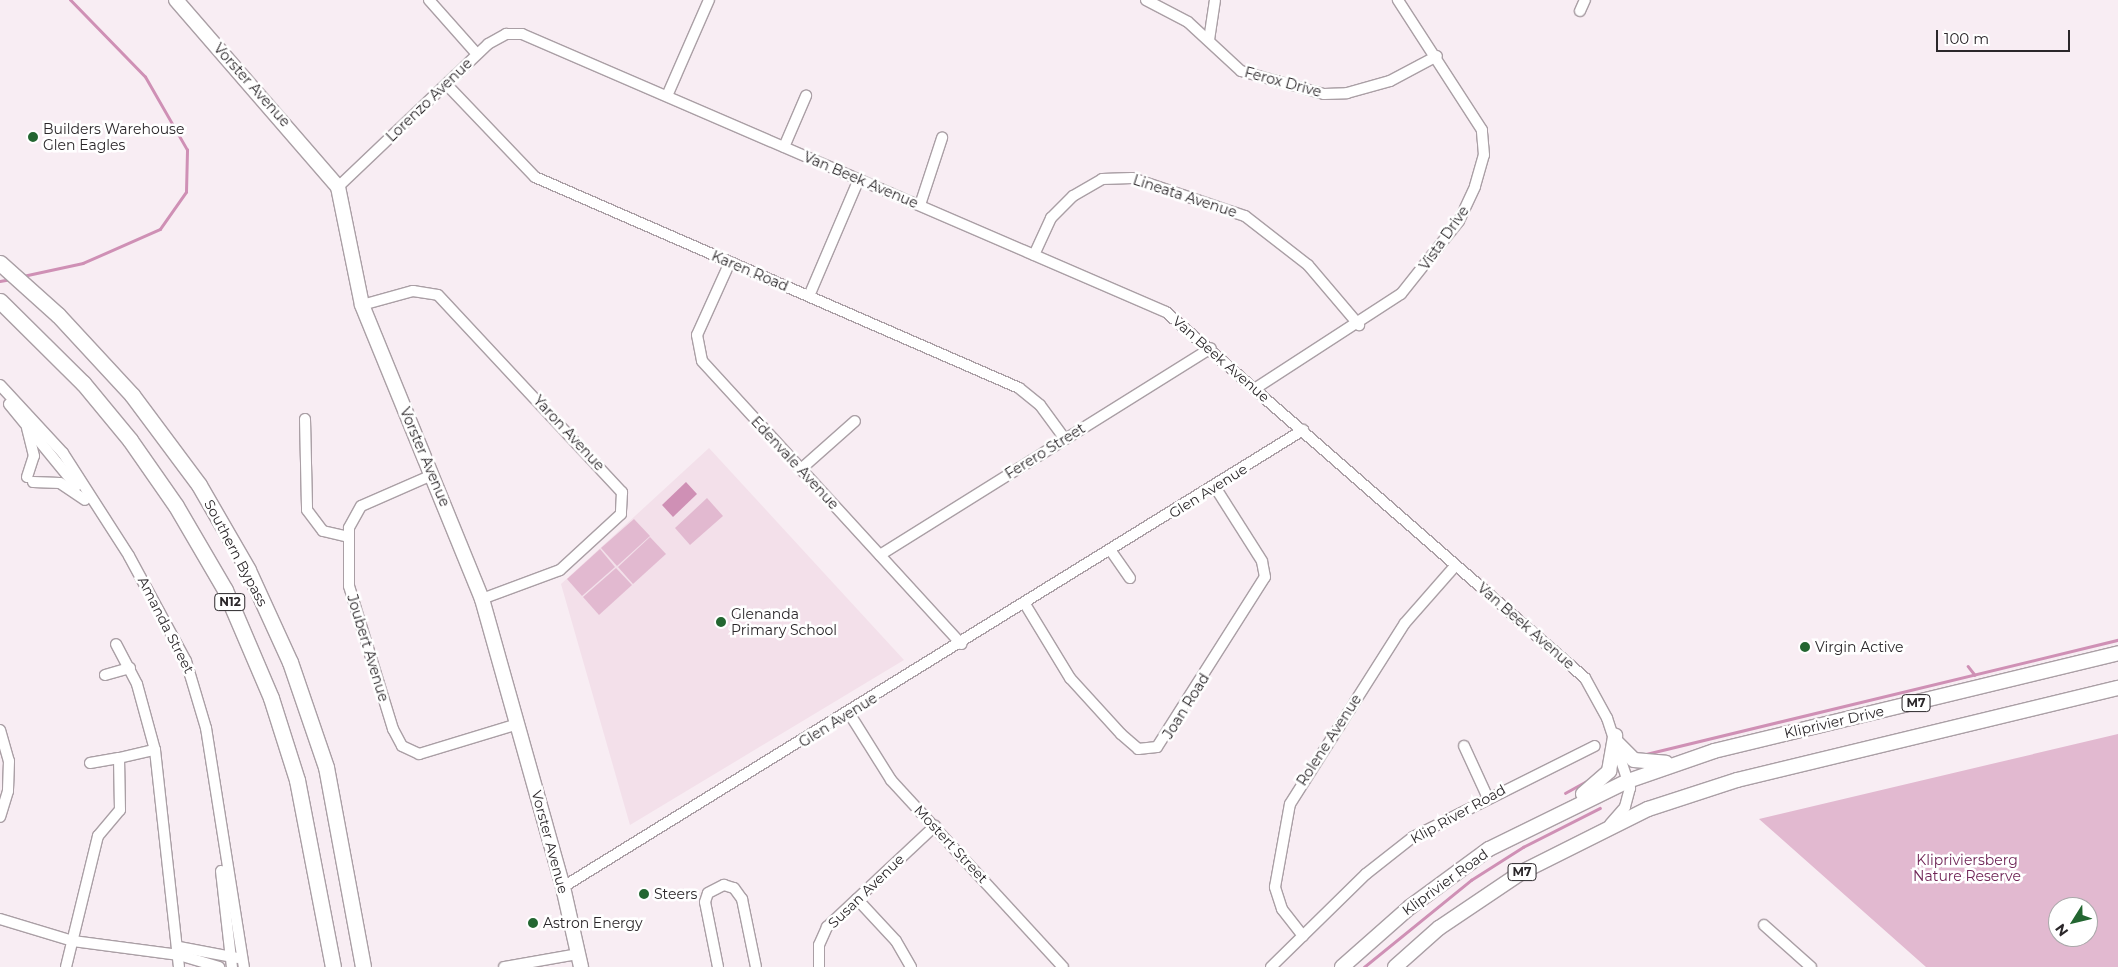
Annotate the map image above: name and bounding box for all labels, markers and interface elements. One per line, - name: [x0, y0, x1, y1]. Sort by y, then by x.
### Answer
- scale bar: [1938, 20, 2072, 52]
- text: 100 m: [1944, 29, 1989, 48]
- street label: Vorster Avenue: [210, 40, 294, 130]
- street label: Lorenzo Avenue: [383, 55, 475, 145]
- street label: Ferox Drive: [1243, 64, 1323, 100]
- place label: Builders Warehouse Glen Eagles: [43, 121, 184, 154]
- marker: Builders Warehouse Glen Eagles: [27, 131, 39, 143]
- street label: Van Beek Avenue: [801, 148, 921, 212]
- street label: Lineata Avenue: [1131, 171, 1239, 221]
- street label: Vista Drive: [1416, 203, 1472, 273]
- street label: Karen Road: [709, 247, 791, 295]
- street label: Van Beek Avenue: [1169, 312, 1273, 406]
- street label: Yaron Avenue: [530, 392, 608, 474]
- street label: Vorster Avenue: [397, 405, 453, 509]
- street label: Edenvale Avenue: [748, 413, 842, 513]
- street label: Ferero Street: [1002, 420, 1088, 482]
- street label: Glen Avenue: [1166, 460, 1250, 522]
- street label: Southern Bypass: [201, 497, 271, 609]
- street label: Amanda Street: [134, 574, 198, 676]
- street label: Van Beek Avenue: [1474, 579, 1578, 673]
- road number: N12: [214, 592, 246, 612]
- street label: Joubert Avenue: [344, 592, 392, 704]
- place label: Glenanda Primary School: [731, 606, 837, 638]
- marker: Glenanda Primary School: [715, 616, 727, 628]
- place label: Virgin Active: [1815, 639, 1903, 655]
- marker: Virgin Active: [1799, 641, 1811, 653]
- street label: Joan Road: [1159, 670, 1213, 742]
- street label: Glen Avenue: [796, 689, 880, 751]
- street label: Rolene Avenue: [1293, 691, 1365, 789]
- road number: M7: [1901, 694, 1931, 712]
- street label: Kliprivier Drive: [1782, 702, 1886, 742]
- street label: Klip River Road: [1407, 781, 1509, 847]
- street label: Vorster Avenue: [528, 789, 572, 895]
- street label: Mostert Street: [911, 802, 991, 886]
- street label: Kliprivier Road: [1399, 845, 1491, 919]
- street label: Susan Avenue: [825, 851, 907, 931]
- park label: Klipriviersberg Nature Reserve: [1913, 852, 2021, 884]
- road number: M7: [1507, 862, 1537, 882]
- place label: Steers: [654, 886, 697, 902]
- marker: Steers: [638, 888, 650, 900]
- north arrow: [2048, 897, 2098, 947]
- place label: Astron Energy: [543, 915, 643, 931]
- marker: Astron Energy: [527, 917, 539, 929]
- text: N: [2051, 920, 2072, 940]

